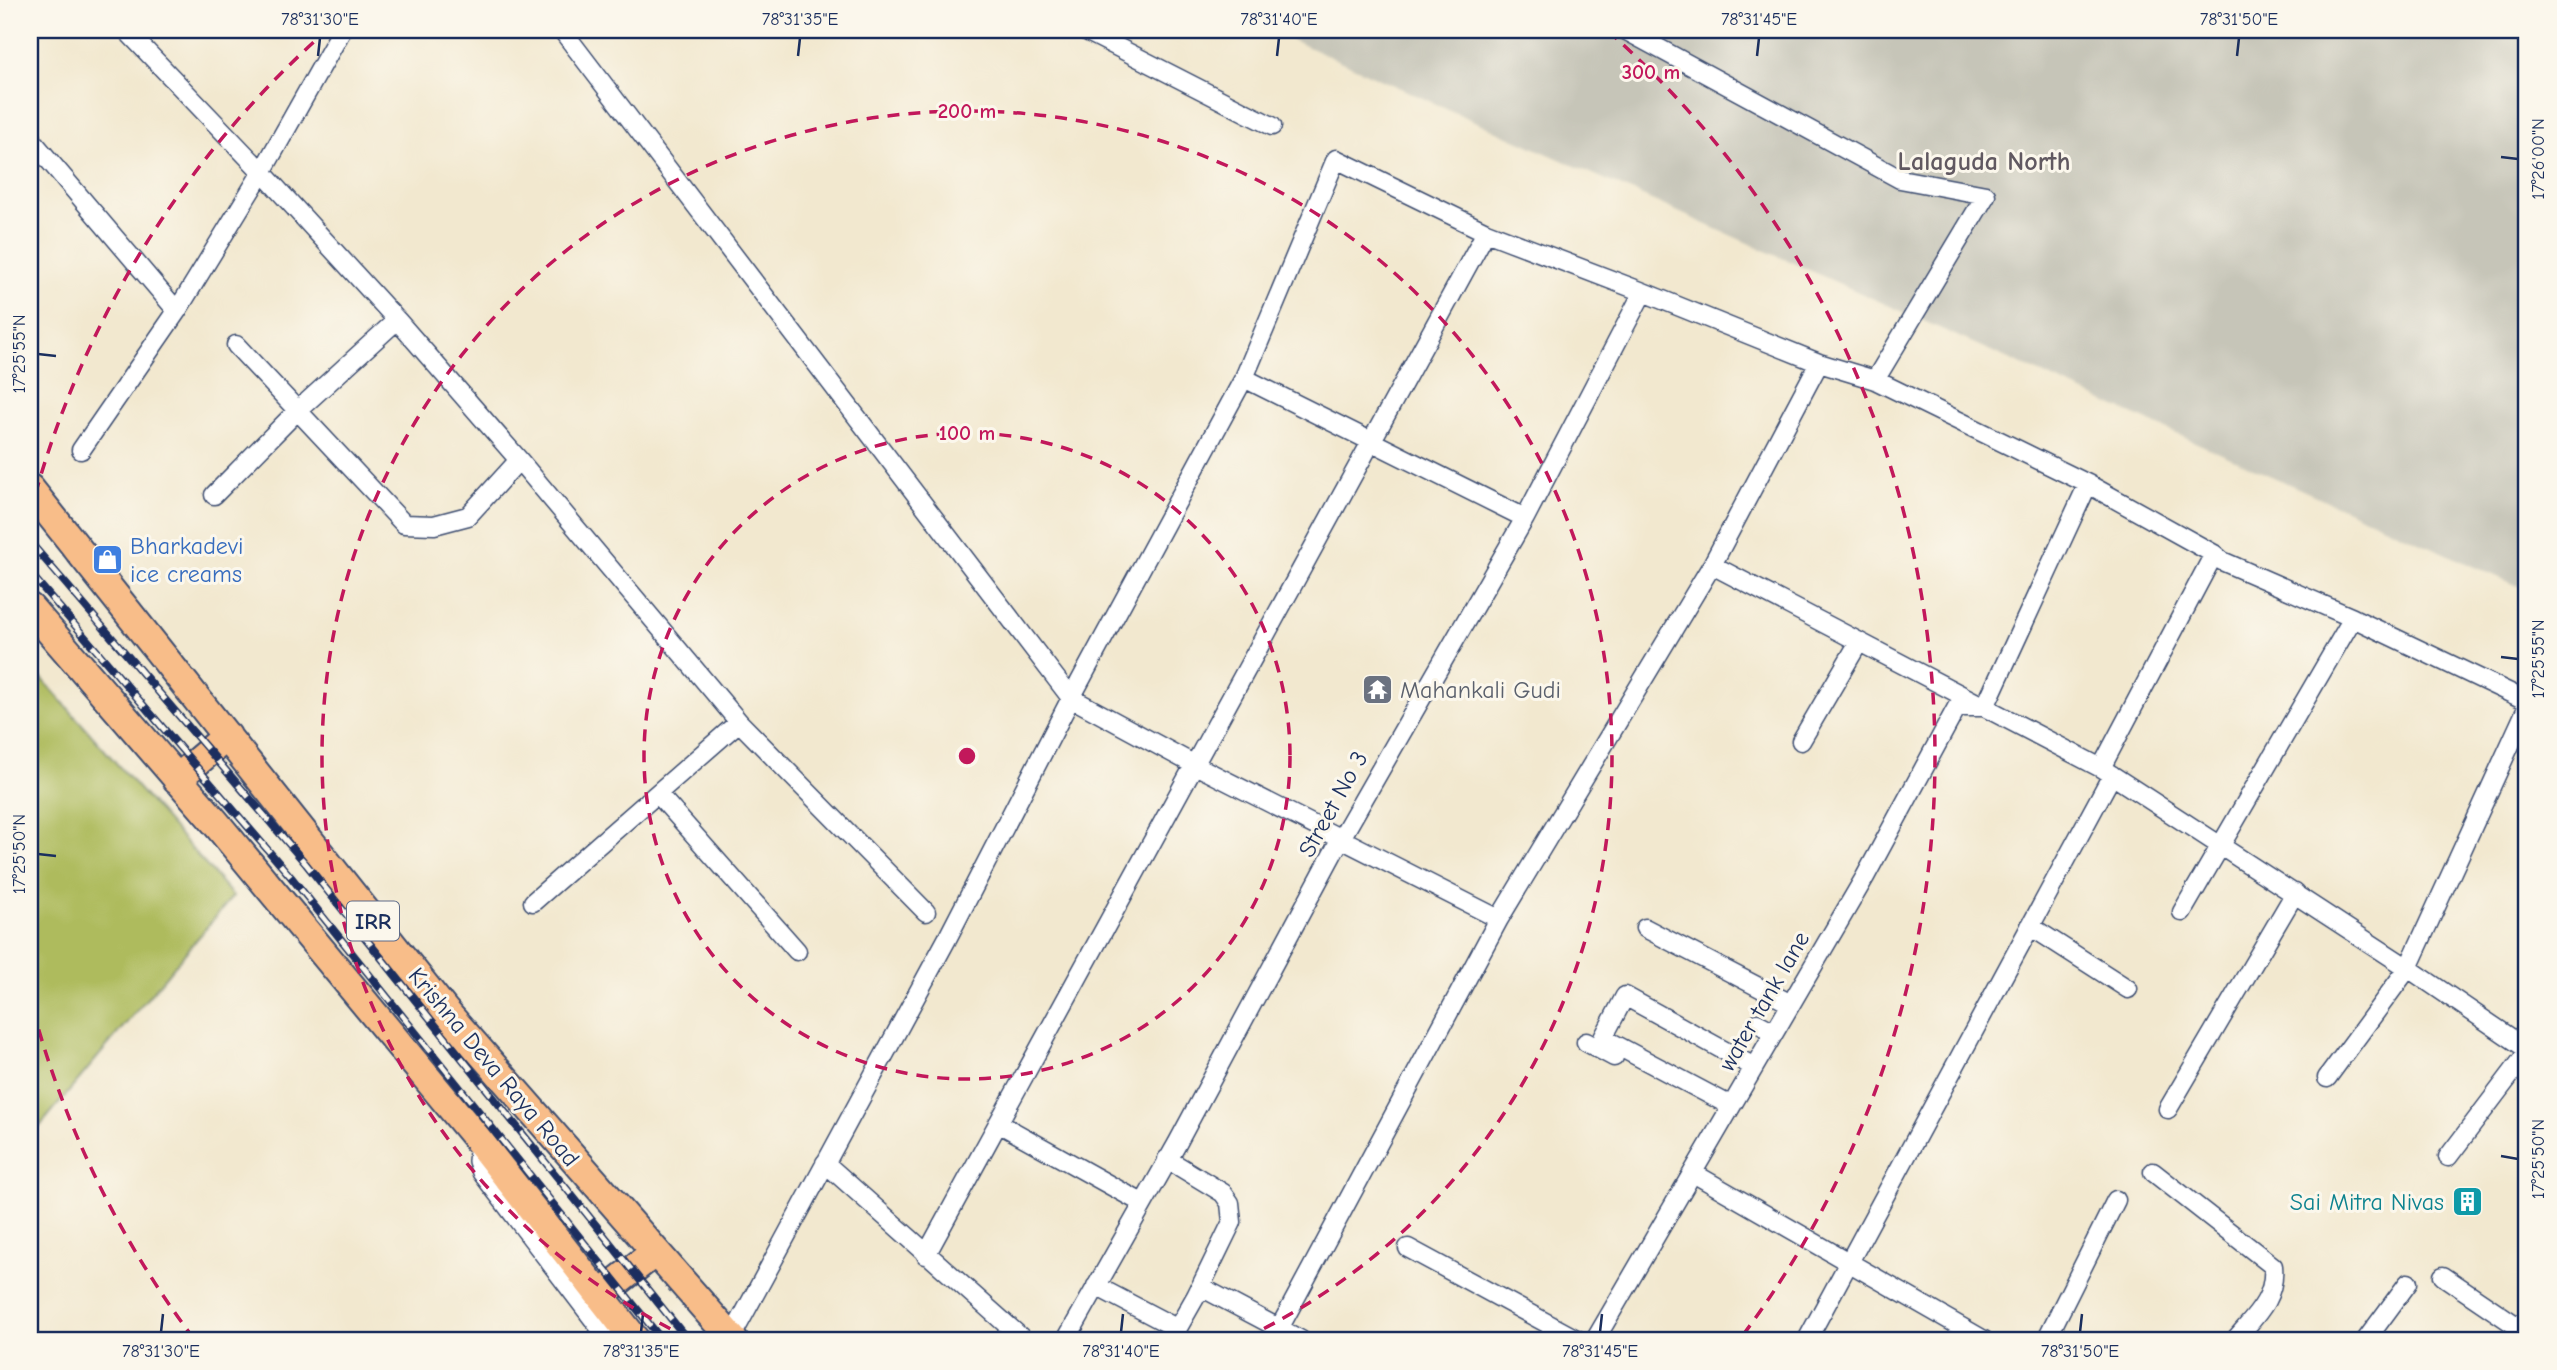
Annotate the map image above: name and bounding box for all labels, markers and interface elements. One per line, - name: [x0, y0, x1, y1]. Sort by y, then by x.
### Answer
- text: 78°31'30"E: [281, 9, 359, 30]
- text: 78°31'35"E: [762, 9, 838, 30]
- text: 78°31'40"E: [1240, 9, 1318, 30]
- text: 78°31'45"E: [1721, 9, 1797, 30]
- text: 78°31'50"E: [2200, 9, 2278, 30]
- text: 300 m: [1622, 60, 1680, 84]
- text: 200 m: [938, 99, 996, 123]
- text: 17°26'00"N: [2528, 118, 2549, 200]
- district label: Lalaguda North: [1898, 147, 2070, 177]
- text: 17°25'55"N: [9, 314, 30, 394]
- text: 100 m: [939, 421, 995, 445]
- place label: Bharkadevi ice creams: [130, 532, 243, 588]
- shop icon: Bharkadevi ice creams: [90, 543, 124, 577]
- text: 17°25'55"N: [2528, 619, 2549, 699]
- temple icon: Mahankali Gudi: [1360, 673, 1394, 707]
- place label: Mahankali Gudi: [1400, 676, 1561, 704]
- centre of rings: [955, 744, 979, 768]
- street label: Street No 3: [1292, 746, 1374, 862]
- text: 17°25'50"N: [9, 814, 30, 894]
- road number: IRR: [347, 902, 399, 940]
- street label: water tank lane: [1713, 926, 1815, 1076]
- street label: Krishna Deva Raya Road: [403, 962, 585, 1172]
- text: 17°25'50"N: [2528, 1119, 2549, 1199]
- building icon: Sai Mitra Nivas: [2450, 1185, 2484, 1219]
- place label: Sai Mitra Nivas: [2290, 1188, 2444, 1216]
- text: 78°31'30"E: [122, 1341, 200, 1362]
- text: 78°31'35"E: [603, 1341, 679, 1362]
- text: 78°31'40"E: [1082, 1341, 1160, 1362]
- text: 78°31'45"E: [1562, 1341, 1638, 1362]
- text: 78°31'50"E: [2041, 1341, 2119, 1362]

